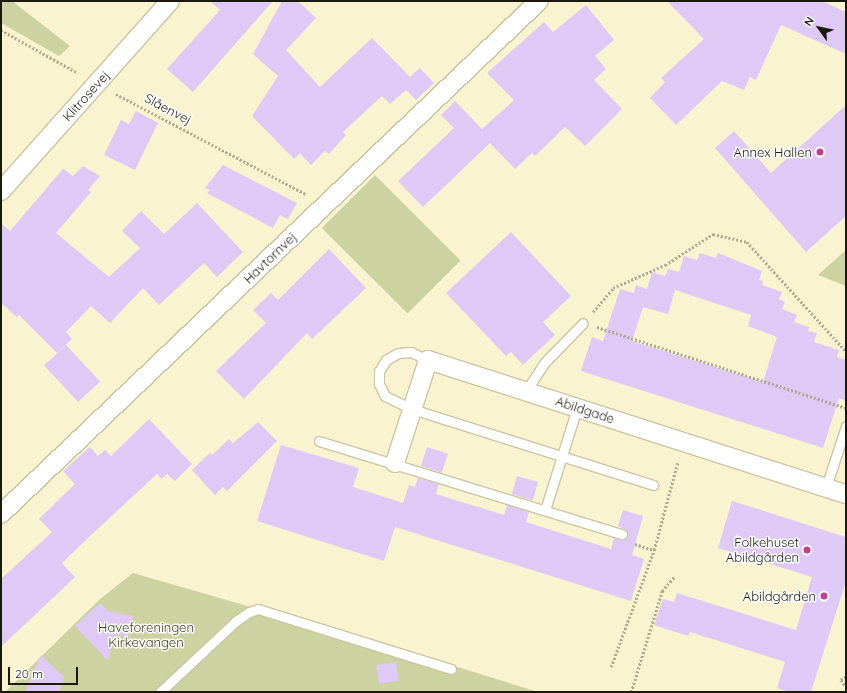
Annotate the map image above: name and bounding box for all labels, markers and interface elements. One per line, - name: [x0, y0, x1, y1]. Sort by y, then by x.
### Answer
- north arrow: [799, 8, 839, 48]
- text: N: [801, 14, 817, 29]
- street label: Klitrosevej: [59, 68, 113, 124]
- street label: Slåenvej: [142, 90, 194, 128]
- place label: Annex Hallen: [734, 144, 812, 160]
- marker: Annex Hallen: [815, 147, 825, 157]
- street label: Havtornvej: [241, 229, 299, 287]
- street label: Abildgade: [554, 393, 616, 427]
- place label: Folkehuset Abildgården: [726, 535, 799, 566]
- marker: Folkehuset Abildgården: [802, 545, 812, 555]
- place label: Abildgården: [743, 588, 816, 604]
- marker: Abildgården: [819, 591, 829, 601]
- park label: Haveforeningen Kirkevangen: [98, 620, 194, 651]
- scale bar: [10, 659, 80, 685]
- text: 20 m: [15, 666, 43, 681]

